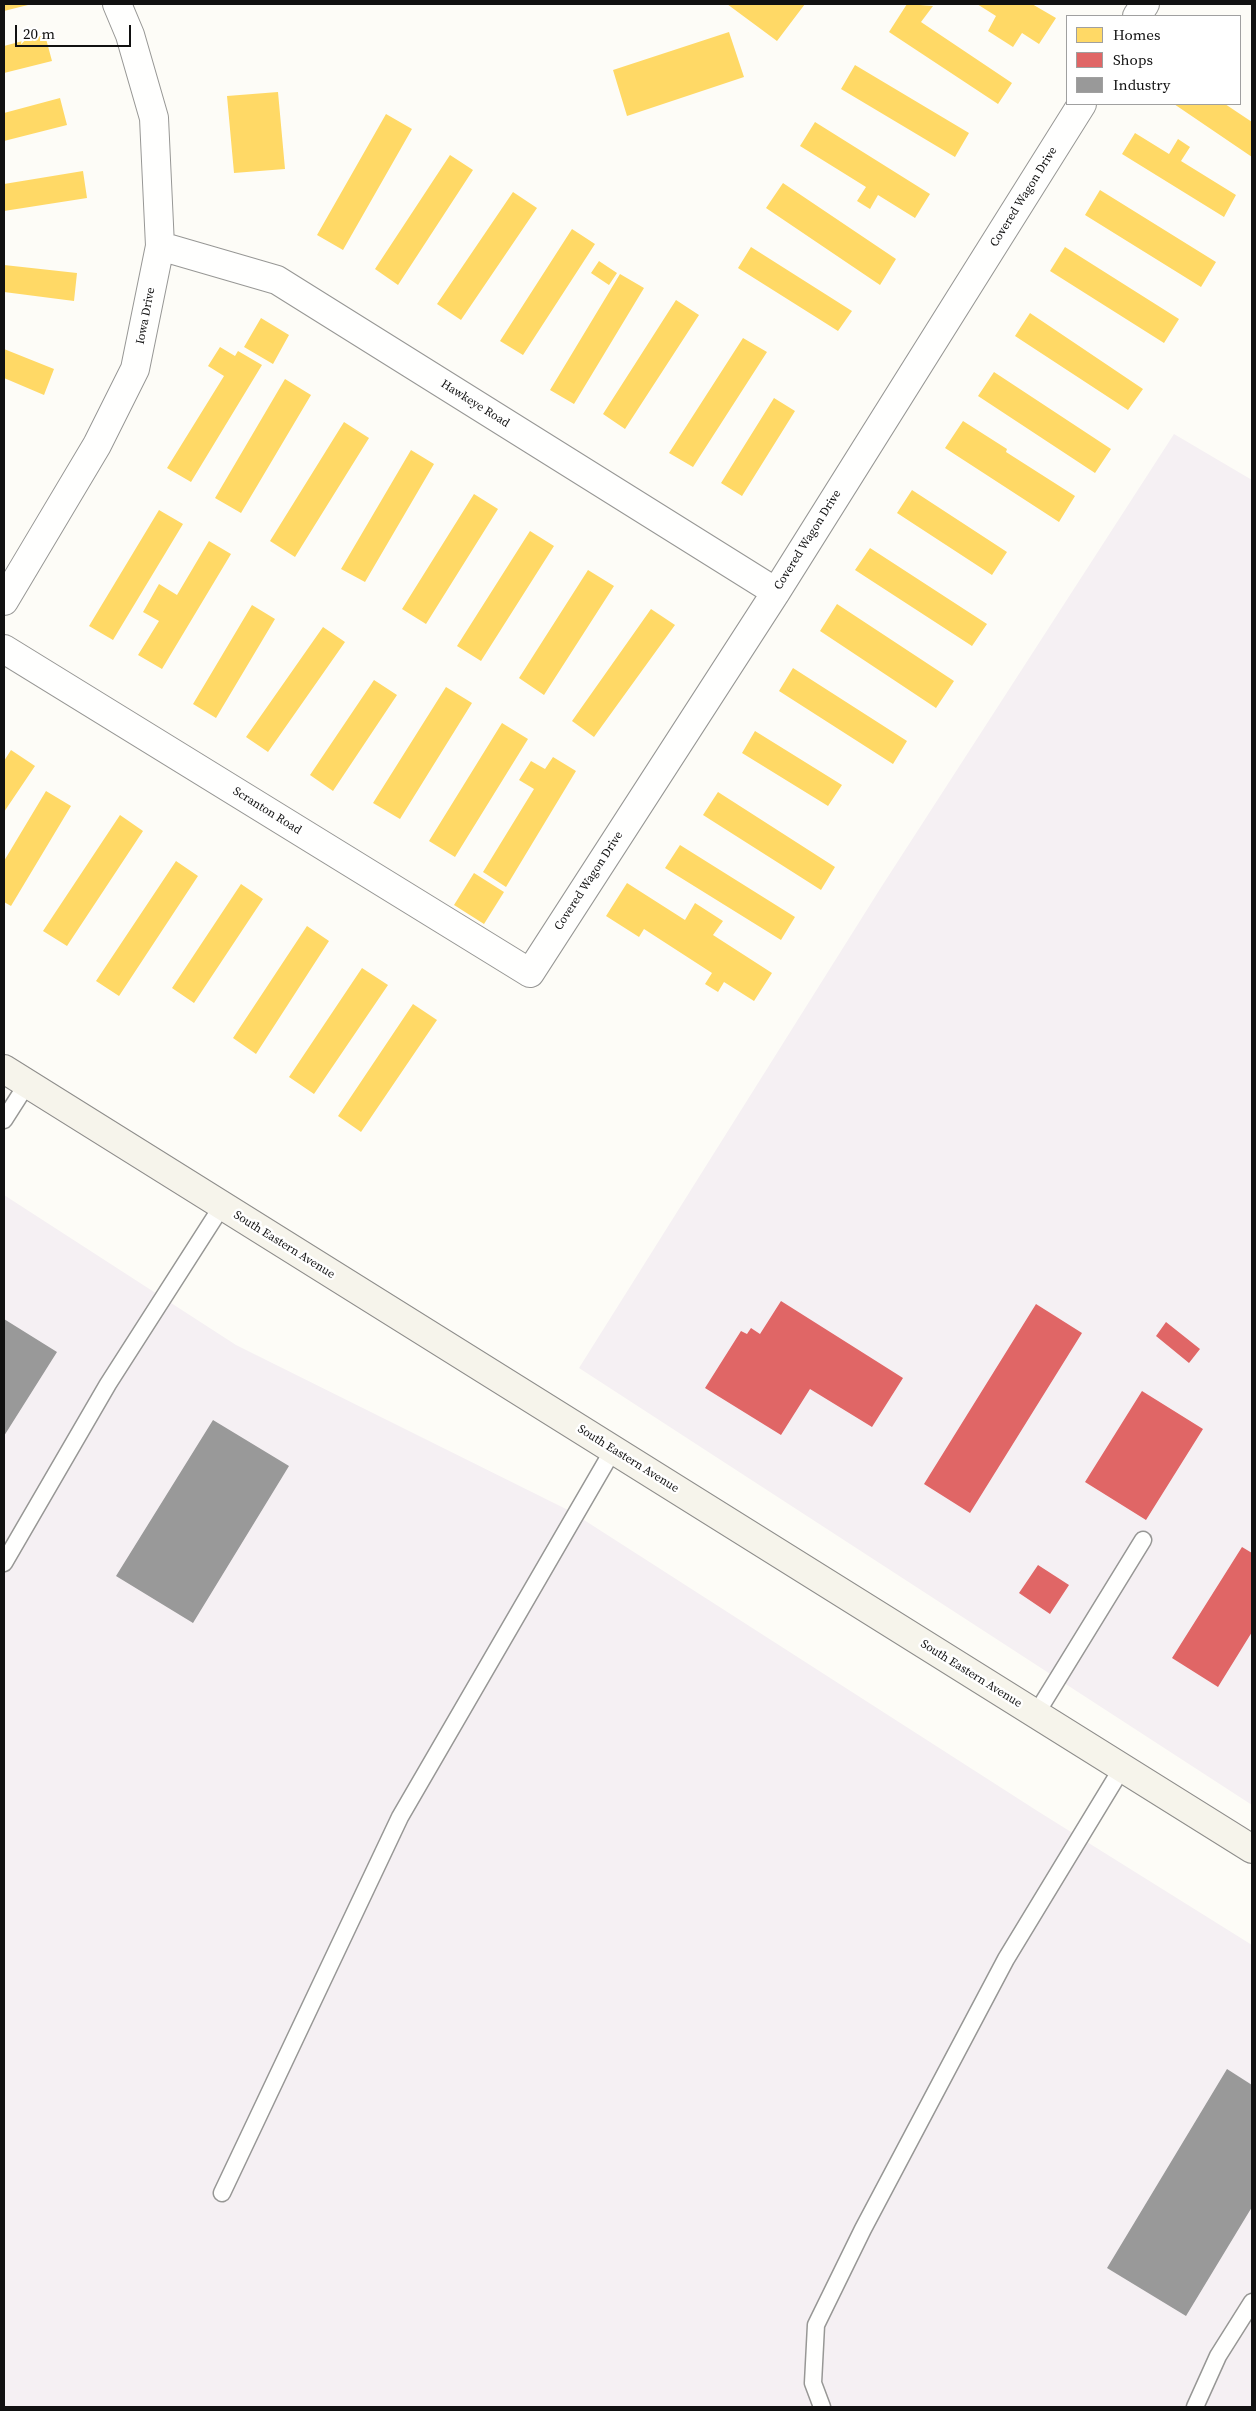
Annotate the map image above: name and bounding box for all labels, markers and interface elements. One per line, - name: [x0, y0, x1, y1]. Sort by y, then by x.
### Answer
- scale bar: [18, 15, 134, 47]
- legend: [1066, 15, 1241, 105]
- text: 20 m: [23, 23, 55, 44]
- text: Homes: [1113, 24, 1160, 45]
- text: Shops: [1113, 49, 1153, 70]
- text: Industry: [1113, 74, 1170, 95]
- street label: Covered Wagon Drive: [987, 144, 1061, 250]
- street label: Iowa Drive: [133, 286, 159, 346]
- street label: Hawkeye Road: [438, 377, 512, 431]
- street label: Covered Wagon Drive: [771, 487, 845, 593]
- street label: Scranton Road: [230, 784, 304, 838]
- street label: Covered Wagon Drive: [552, 829, 626, 933]
- street label: South Eastern Avenue: [231, 1208, 337, 1282]
- street label: South Eastern Avenue: [575, 1422, 681, 1496]
- street label: South Eastern Avenue: [918, 1637, 1024, 1711]

